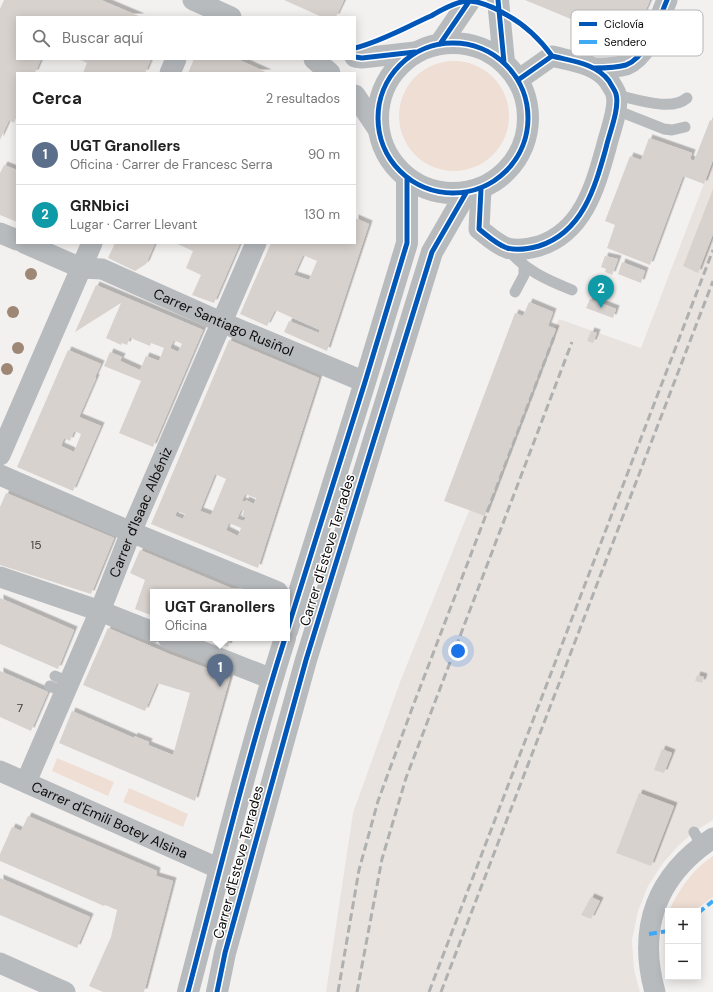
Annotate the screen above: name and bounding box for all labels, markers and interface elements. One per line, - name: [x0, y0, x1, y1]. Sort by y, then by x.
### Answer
- legend: [571, 10, 703, 56]
- search box: [16, 16, 356, 60]
- text: Ciclovía: [604, 17, 644, 31]
- icon: search: [30, 27, 52, 49]
- text: Buscar aquí: [62, 28, 143, 48]
- text: Sendero: [604, 35, 646, 49]
- text: Cerca: [32, 87, 82, 109]
- text: 2 resultados: [266, 90, 340, 107]
- text: UGT Granollers: [70, 136, 181, 156]
- text: 1: [43, 146, 47, 163]
- text: 90 m: [308, 146, 340, 163]
- text: Oficina · Carrer de Francesc Serra: [70, 156, 273, 173]
- text: GRNbici: [70, 196, 129, 216]
- text: 2: [41, 206, 49, 223]
- text: 130 m: [304, 206, 340, 223]
- text: Lugar · Carrer Llevant: [70, 216, 197, 233]
- pin: 2: [588, 275, 614, 308]
- street label: Carrer Santiago Rusiñol: [151, 284, 296, 360]
- street label: Carrer d'Isaac Albéniz: [105, 444, 176, 580]
- street label: Carrer d'Esteve Terrades: [295, 472, 359, 628]
- house number: 15: [30, 537, 42, 553]
- popup: [150, 589, 290, 641]
- text: UGT Granollers: [165, 597, 275, 617]
- text: Oficina: [165, 617, 207, 634]
- your location: [448, 641, 468, 661]
- pin: 1: [207, 654, 233, 687]
- house number: 7: [17, 700, 23, 716]
- street label: Carrer d'Emili Botey Alsina: [29, 777, 191, 862]
- street label: Carrer d'Esteve Terrades: [209, 783, 267, 941]
- map controls: [665, 908, 701, 980]
- button: +: [665, 908, 701, 944]
- button: −: [665, 944, 701, 980]

